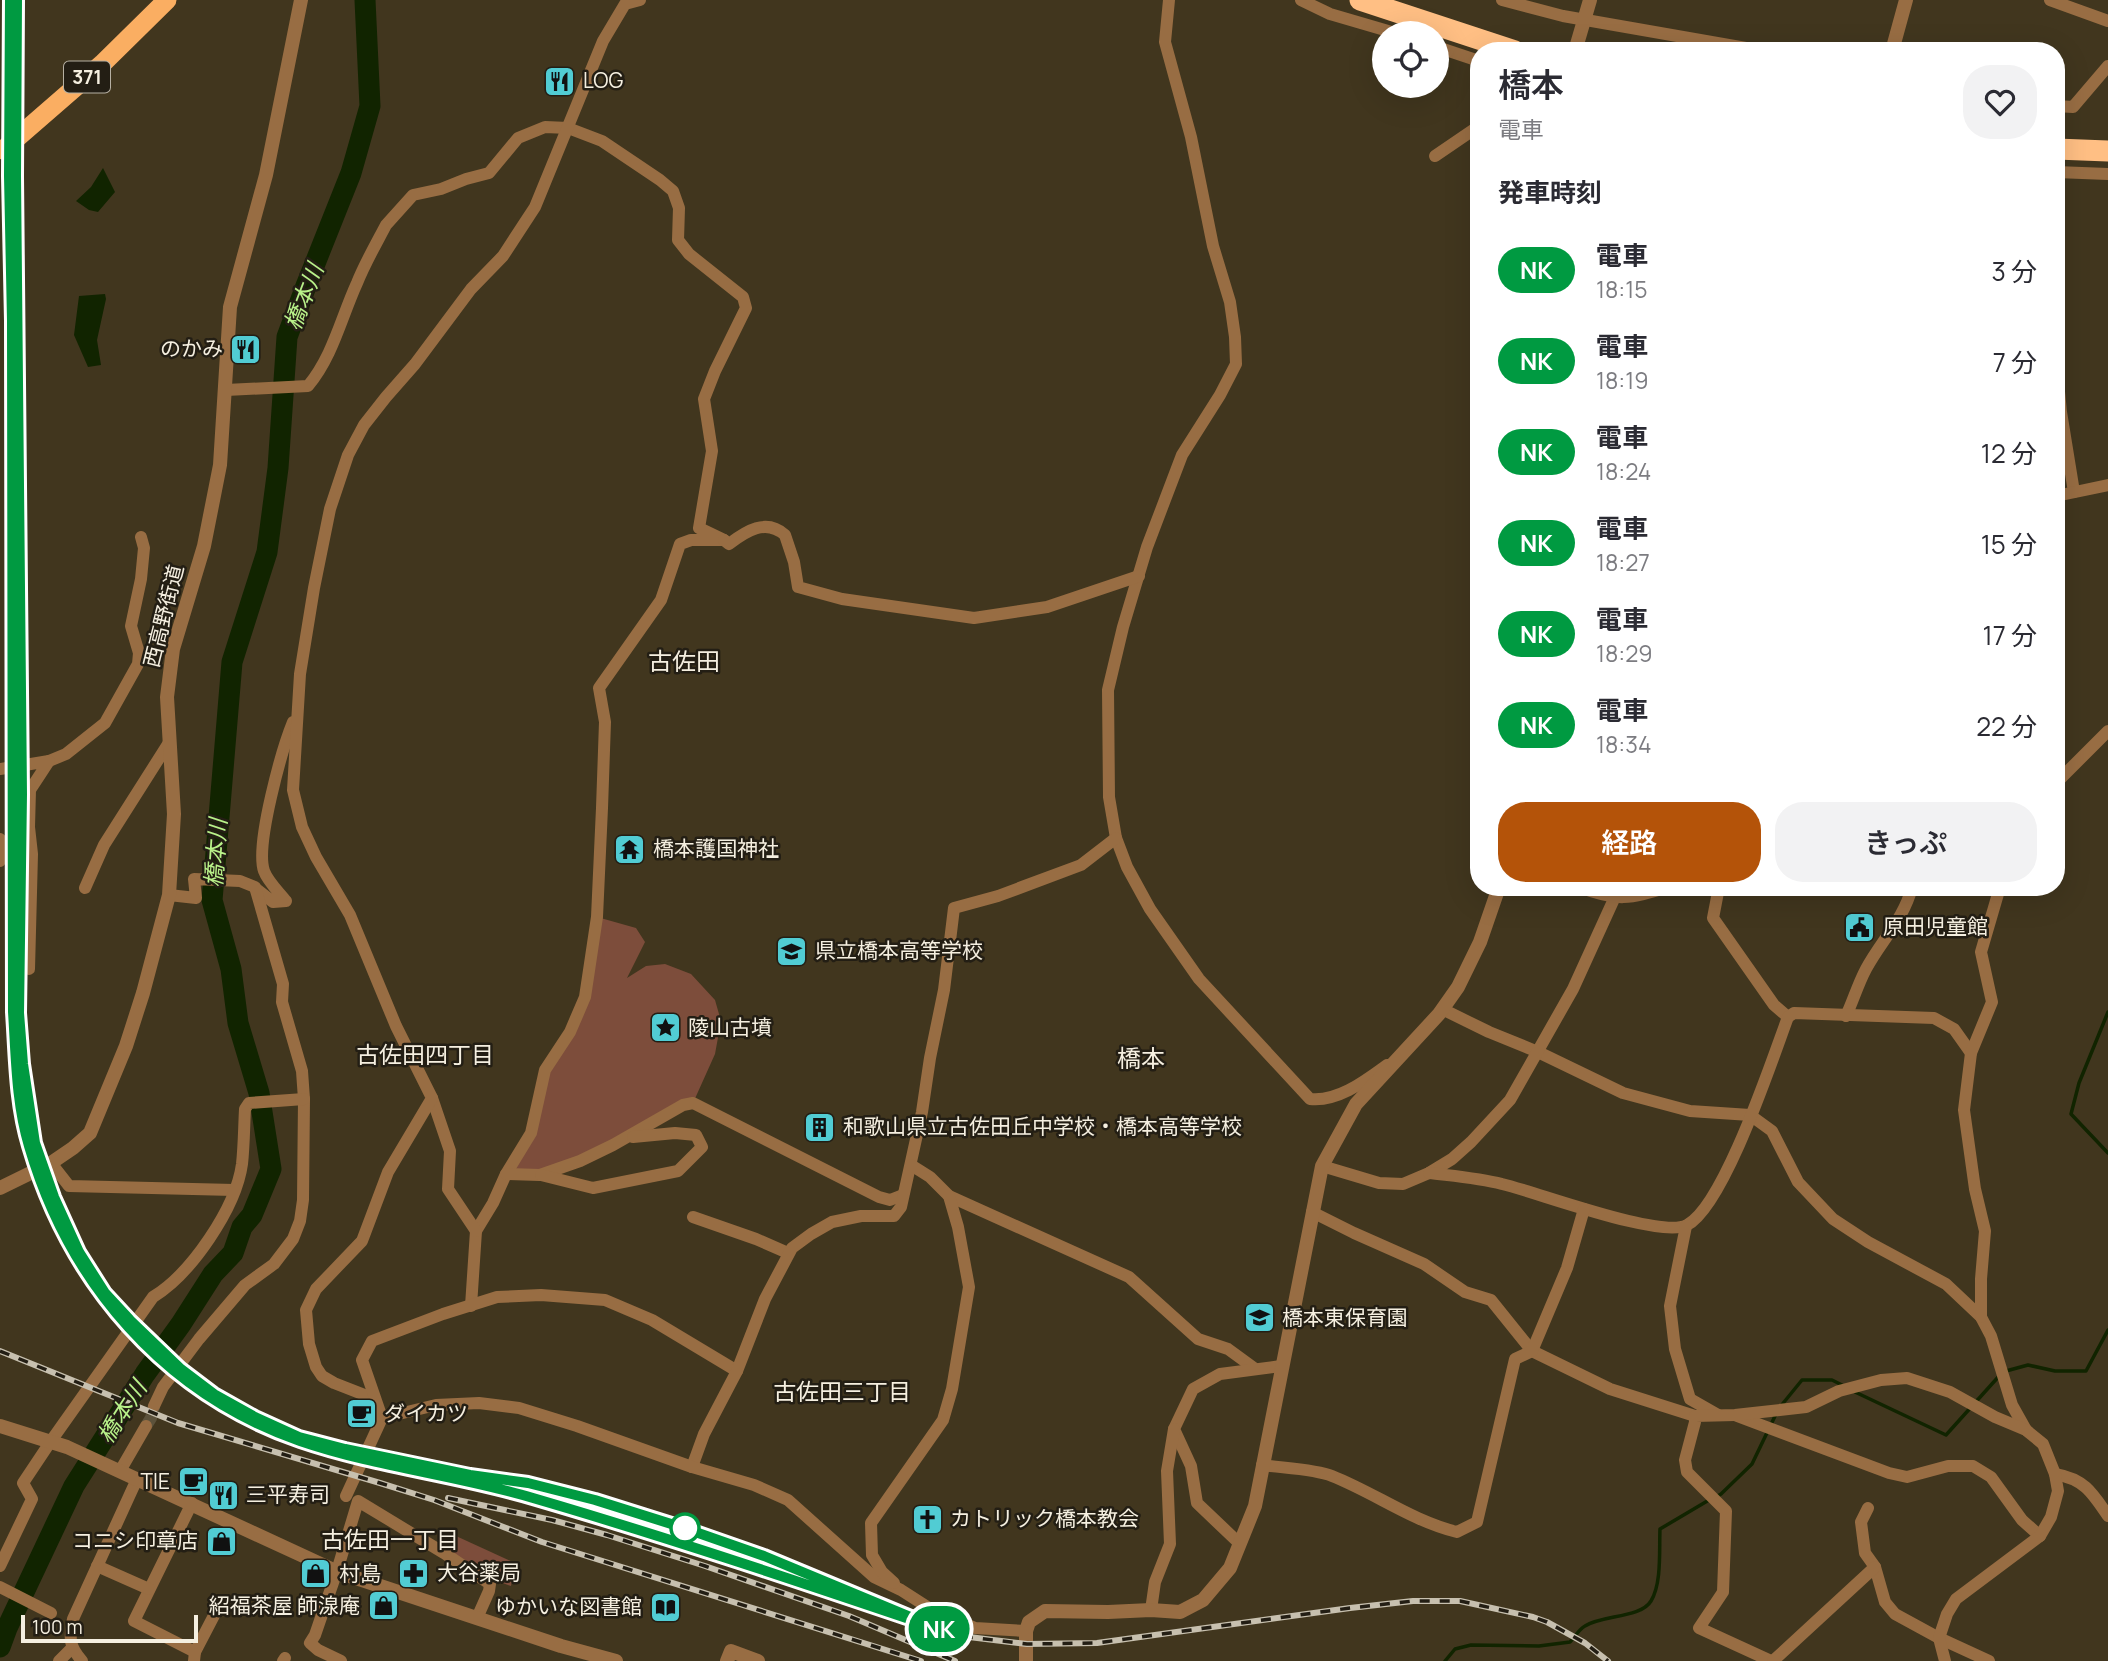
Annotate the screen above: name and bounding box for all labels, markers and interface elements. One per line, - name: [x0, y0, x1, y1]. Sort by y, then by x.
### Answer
- map controls: [1372, 21, 1449, 98]
- button: locate: [1372, 21, 1449, 98]
- road number: 371: [64, 61, 110, 92]
- text: 橋本: [1498, 62, 1564, 107]
- restaurant icon: LOG: [543, 64, 577, 98]
- button: heart: [1963, 65, 2037, 139]
- place label: LOG: [583, 66, 623, 94]
- text: 電車: [1498, 113, 1544, 145]
- text: 発車時刻: [1498, 174, 1602, 210]
- text: 電車: [1596, 237, 1648, 273]
- text: NK: [1520, 253, 1553, 286]
- text: 3 分: [1991, 253, 2037, 289]
- water label: 橋本川: [276, 256, 331, 335]
- text: 18:15: [1596, 273, 1647, 305]
- text: 電車: [1596, 328, 1648, 364]
- restaurant icon: のかみ: [229, 332, 263, 366]
- place label: のかみ: [160, 334, 223, 362]
- text: NK: [1520, 344, 1553, 377]
- text: 7 分: [1993, 344, 2037, 380]
- text: 18:19: [1596, 364, 1648, 396]
- text: 電車: [1596, 419, 1648, 455]
- text: NK: [1520, 435, 1553, 468]
- text: 12 分: [1981, 435, 2037, 471]
- text: 18:24: [1596, 455, 1651, 487]
- text: 電車: [1596, 510, 1648, 546]
- text: NK: [1520, 526, 1553, 559]
- text: 15 分: [1981, 526, 2037, 562]
- text: 18:27: [1596, 546, 1650, 578]
- street label: 西高野街道: [137, 561, 189, 670]
- text: 電車: [1596, 601, 1648, 637]
- text: NK: [1520, 617, 1553, 650]
- text: 17 分: [1983, 617, 2037, 653]
- text: 18:29: [1596, 637, 1653, 669]
- district label: 古佐田: [648, 644, 720, 677]
- text: 電車: [1596, 692, 1648, 728]
- text: NK: [1520, 708, 1553, 741]
- text: 22 分: [1976, 708, 2037, 744]
- text: 18:34: [1596, 728, 1651, 760]
- button: 経路: [1498, 802, 1761, 882]
- button: きっぷ: [1775, 802, 2037, 882]
- water label: 橋本川: [197, 814, 234, 888]
- temple icon: 橋本護国神社: [613, 832, 647, 866]
- place label: 橋本護国神社: [653, 834, 779, 862]
- public building icon: 原田児童館: [1843, 910, 1877, 944]
- place label: 原田児童館: [1883, 912, 1988, 940]
- school or university icon: 県立橋本高等学校: [775, 934, 809, 968]
- place label: 県立橋本高等学校: [815, 936, 983, 964]
- place icon: 陵山古墳: [648, 1011, 682, 1045]
- place label: 陵山古墳: [688, 1013, 772, 1041]
- district label: 古佐田四丁目: [356, 1038, 494, 1070]
- district label: 橋本: [1117, 1041, 1165, 1074]
- building icon: 和歌山県立古佐田丘中学校・橋本高等学校: [803, 1110, 837, 1144]
- place label: 和歌山県立古佐田丘中学校・橋本高等学校: [843, 1112, 1242, 1140]
- school or university icon: 橋本東保育園: [1242, 1301, 1276, 1335]
- place label: 橋本東保育園: [1282, 1303, 1408, 1331]
- water label: 橋本川: [89, 1371, 155, 1449]
- district label: 古佐田三丁目: [773, 1375, 911, 1407]
- cafe icon: ダイカツ: [344, 1397, 378, 1431]
- place label: ダイカツ: [384, 1399, 468, 1427]
- cafe icon: TIE: [176, 1465, 210, 1499]
- place label: TIE: [141, 1467, 170, 1495]
- restaurant icon: 三平寿司: [206, 1478, 240, 1512]
- place label: 三平寿司: [246, 1480, 330, 1508]
- church icon: カトリック橋本教会: [910, 1502, 944, 1536]
- place label: カトリック橋本教会: [950, 1504, 1139, 1532]
- unlabelled marker: [670, 1513, 700, 1543]
- district label: 古佐田一丁目: [321, 1523, 459, 1555]
- shop icon: コニシ印章店: [204, 1524, 238, 1558]
- place label: コニシ印章店: [72, 1526, 198, 1554]
- pharmacy icon: 大谷薬局: [397, 1556, 431, 1590]
- shop icon: 村島: [299, 1557, 333, 1591]
- place label: 大谷薬局: [437, 1558, 521, 1586]
- place label: 村島: [339, 1559, 381, 1587]
- shop icon: 紹福茶屋 師湶庵: [366, 1589, 400, 1623]
- library icon: ゆかいな図書館: [648, 1590, 682, 1624]
- place label: 紹福茶屋 師湶庵: [209, 1591, 360, 1619]
- place label: ゆかいな図書館: [495, 1592, 642, 1620]
- line badge: NK: [908, 1606, 970, 1652]
- scale bar: [21, 1612, 198, 1644]
- text: NK: [923, 1612, 955, 1645]
- text: 100 m: [32, 1614, 83, 1640]

